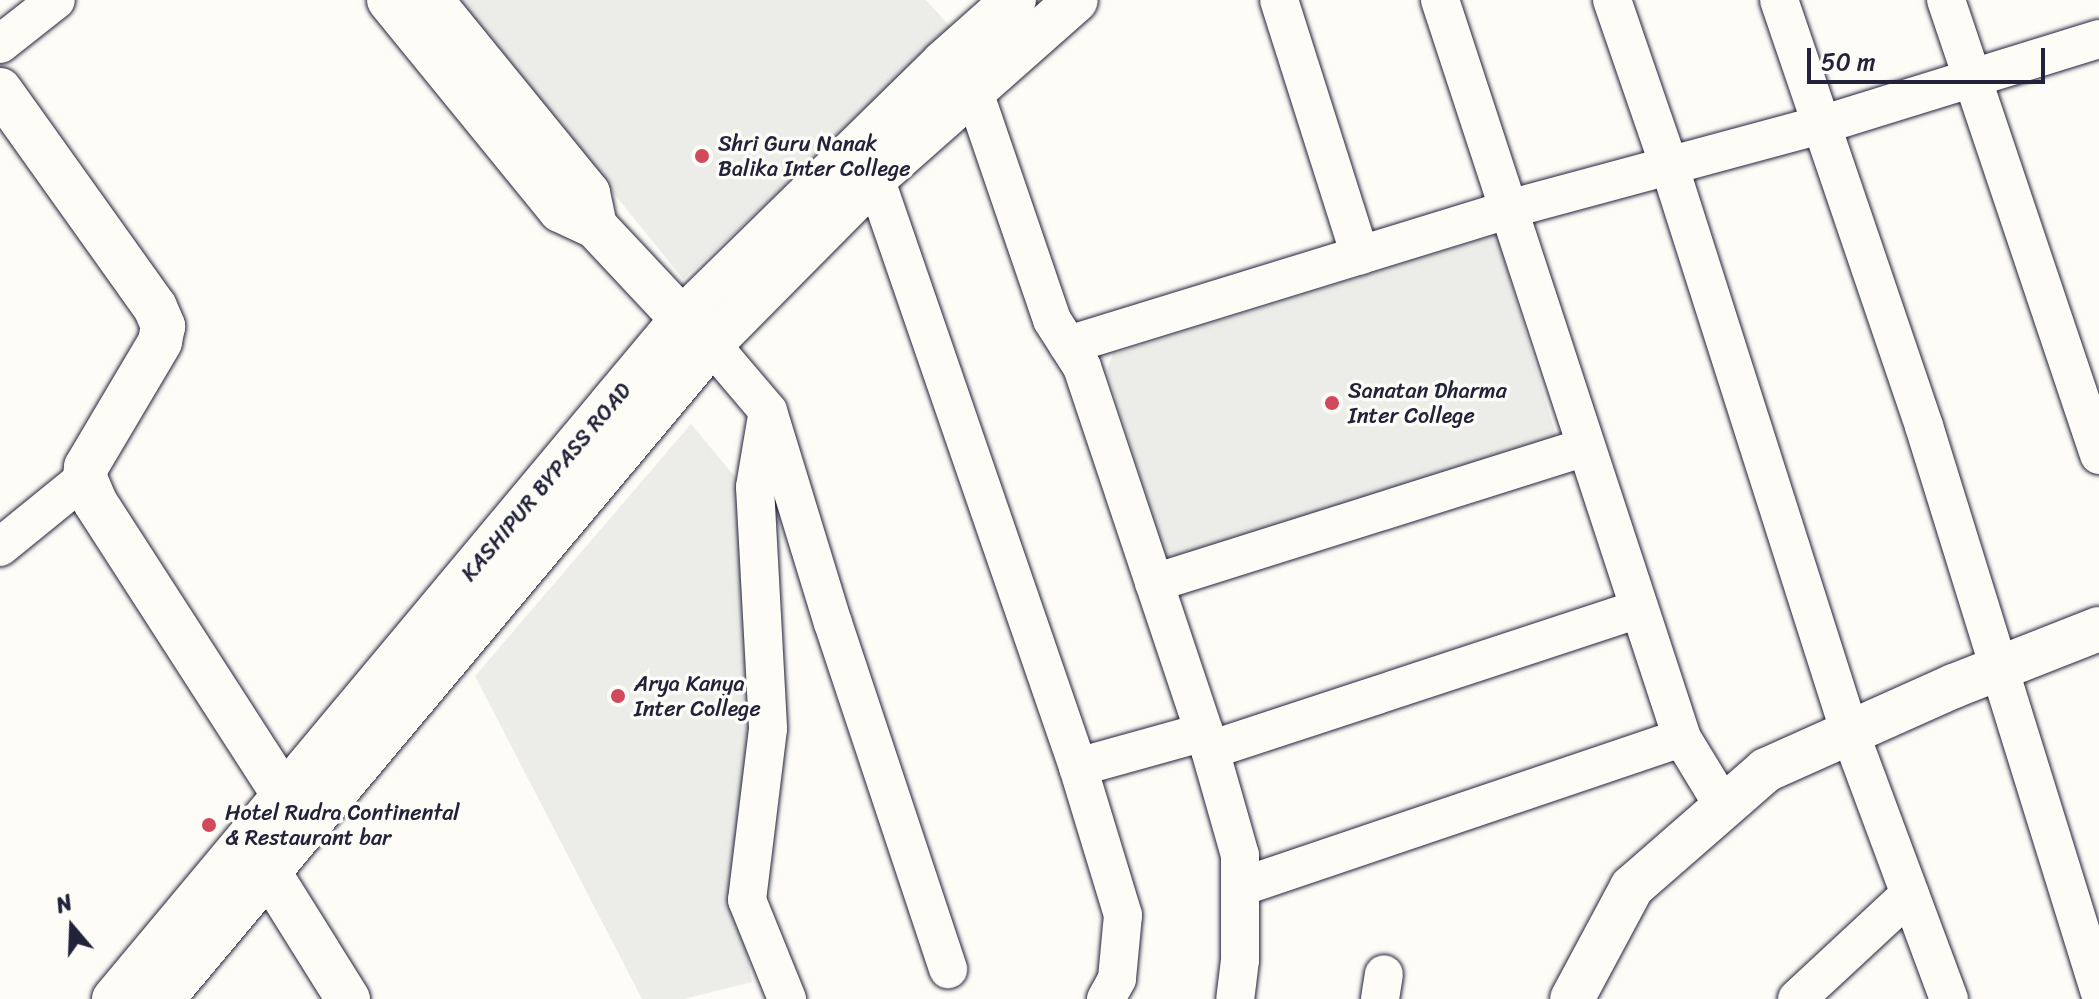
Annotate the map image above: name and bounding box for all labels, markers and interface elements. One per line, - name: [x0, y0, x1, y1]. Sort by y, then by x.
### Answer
- scale bar: [1811, 32, 2049, 82]
- text: 50 m: [1821, 41, 1876, 83]
- place label: Shri Guru Nanak Balika Inter College: [718, 130, 910, 182]
- marker: Shri Guru Nanak Balika Inter College: [693, 147, 711, 165]
- street label: KASHIPUR BYPASS ROAD: [455, 377, 637, 587]
- place label: Sanatan Dharma Inter College: [1348, 377, 1507, 428]
- marker: Sanatan Dharma Inter College: [1323, 394, 1341, 412]
- place label: Arya Kanya Inter College: [634, 670, 761, 722]
- marker: Arya Kanya Inter College: [609, 687, 627, 705]
- place label: Hotel Rudra Continental & Restaurant bar: [225, 799, 461, 850]
- marker: Hotel Rudra Continental & Restaurant bar: [200, 816, 218, 834]
- text: N: [50, 883, 78, 925]
- north arrow: [32, 887, 112, 967]

